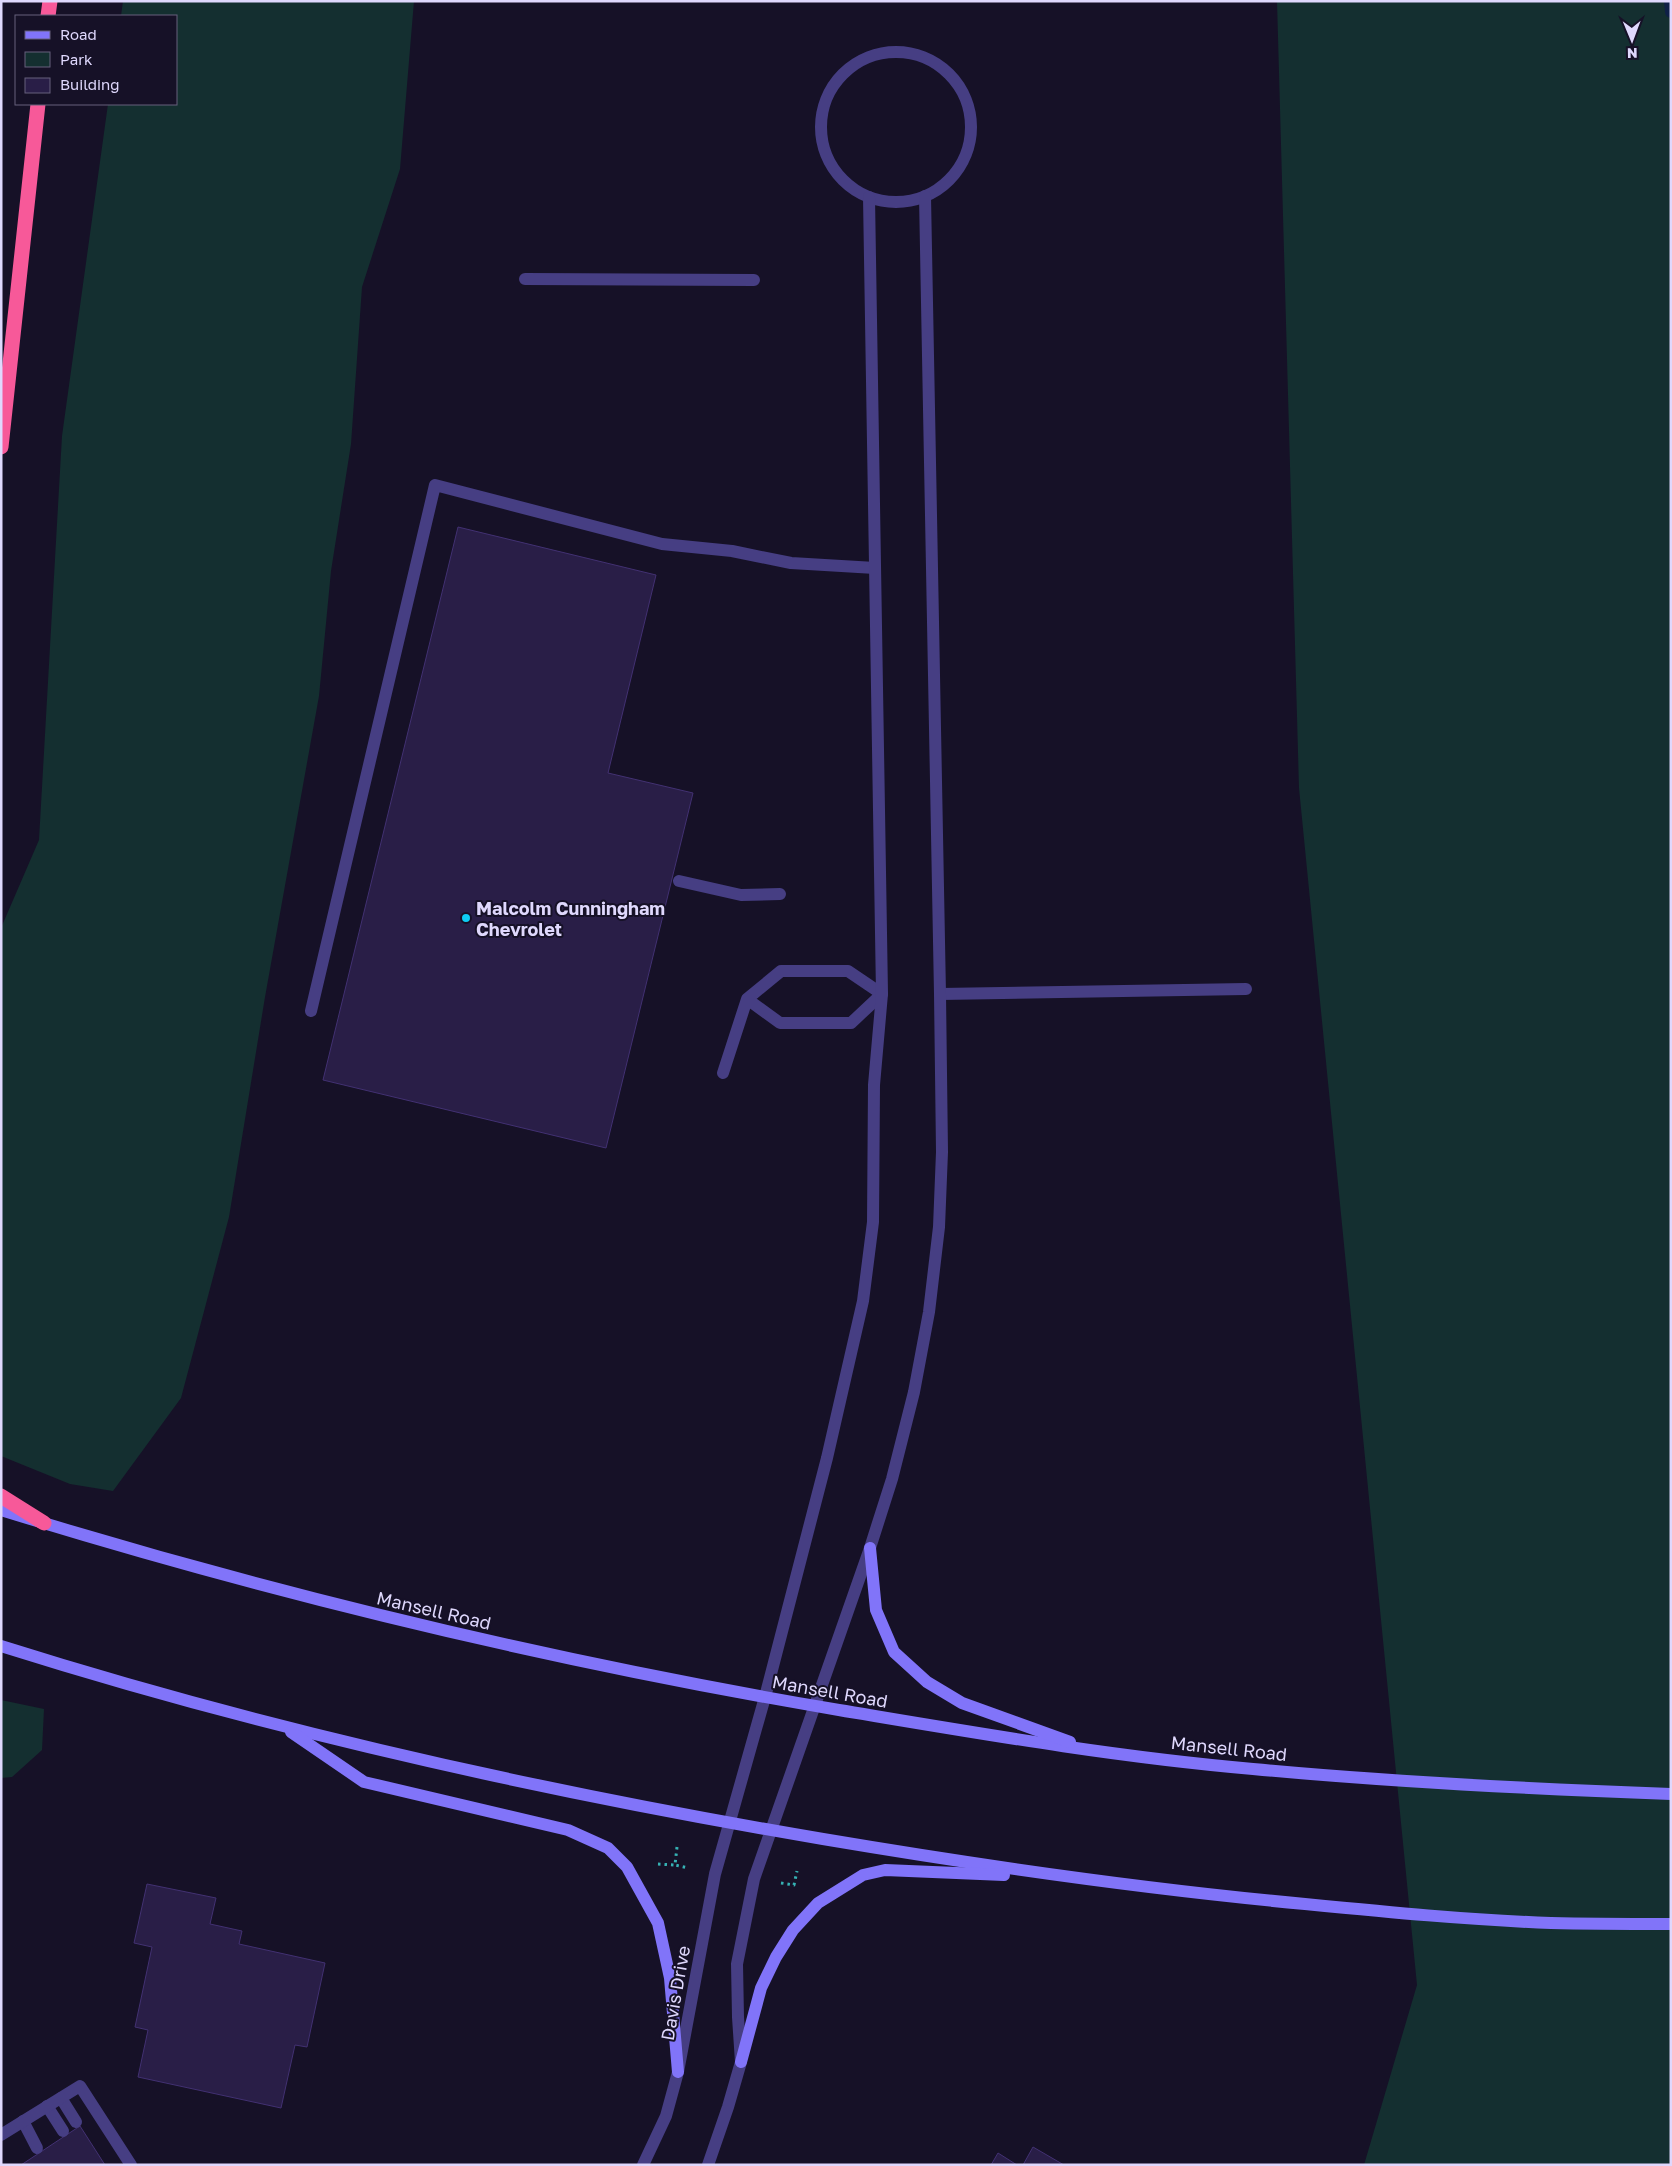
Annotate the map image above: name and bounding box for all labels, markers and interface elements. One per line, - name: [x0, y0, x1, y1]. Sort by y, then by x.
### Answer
- legend: [15, 15, 178, 105]
- north arrow: [1607, 15, 1657, 65]
- text: Road: [60, 25, 97, 43]
- text: N: [1627, 45, 1638, 62]
- text: Park: [60, 50, 93, 68]
- text: Building: [60, 75, 120, 93]
- place label: Malcolm Cunningham Chevrolet: [476, 897, 665, 940]
- marker: Malcolm Cunningham Chevrolet: [460, 912, 472, 924]
- street label: Mansell Road: [375, 1586, 493, 1634]
- street label: Mansell Road: [771, 1670, 889, 1712]
- street label: Mansell Road: [1170, 1731, 1288, 1765]
- street label: Davis Drive: [656, 1944, 694, 2042]

